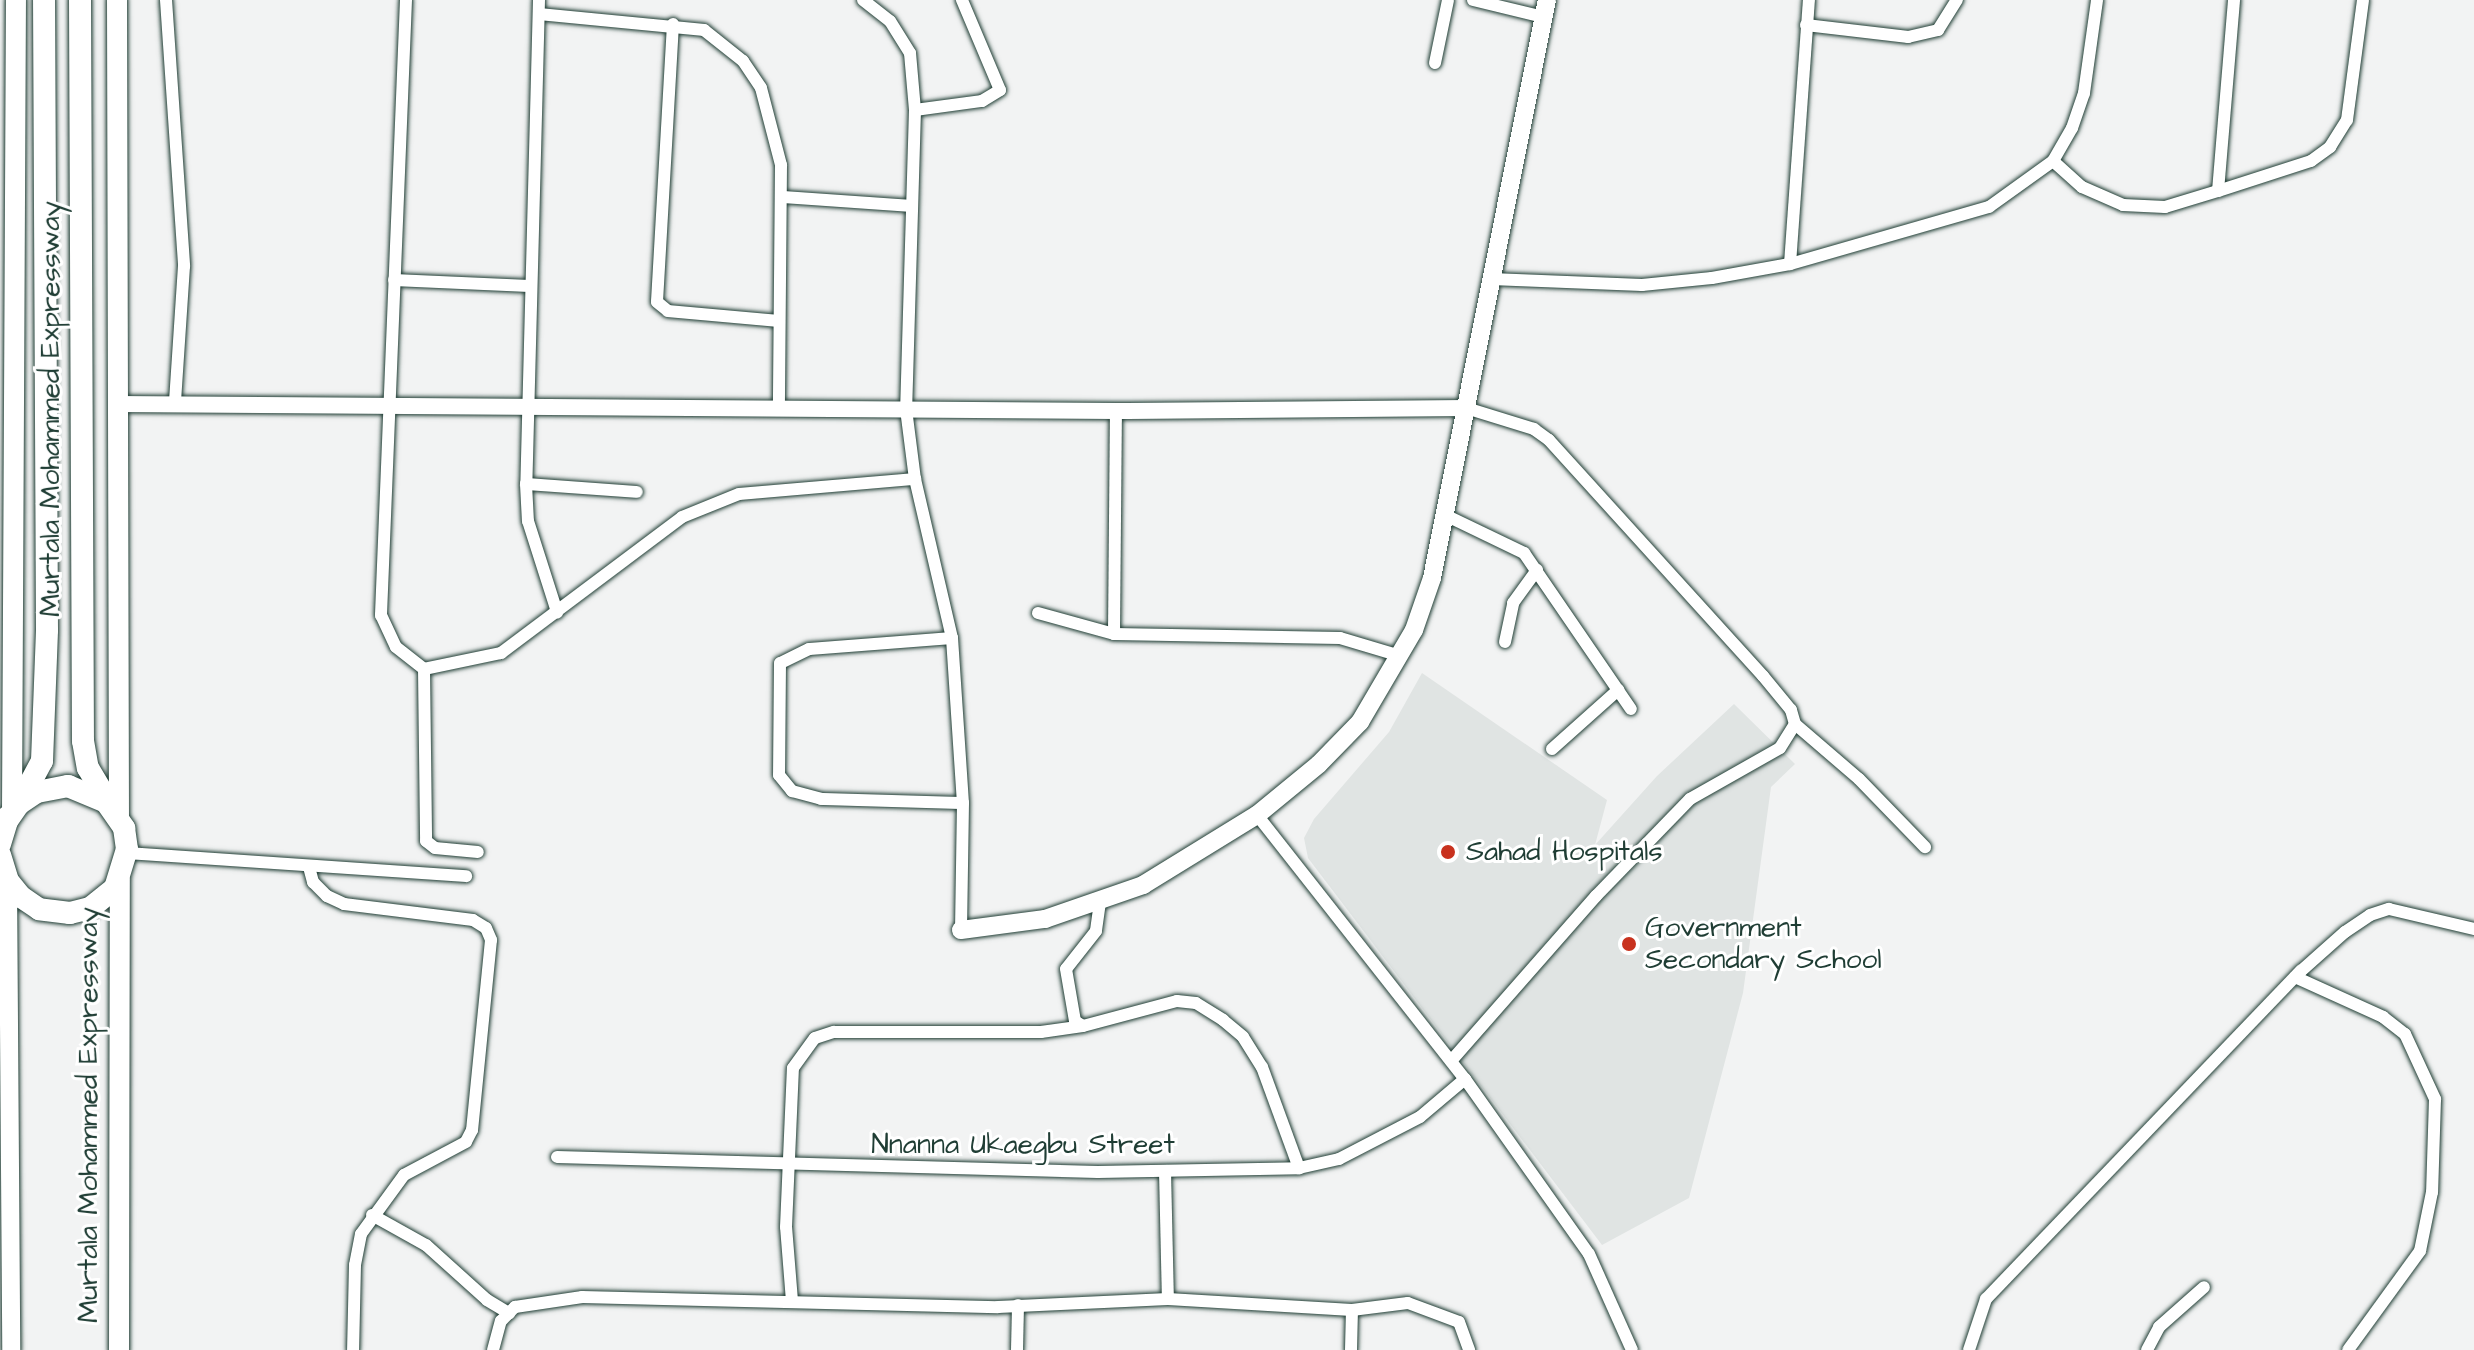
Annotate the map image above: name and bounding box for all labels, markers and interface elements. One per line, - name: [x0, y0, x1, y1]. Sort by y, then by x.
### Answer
- street label: Murtala Mohammed Expressway: [34, 201, 68, 617]
- place label: Sahad Hospitals: [1466, 835, 1663, 869]
- marker: Sahad Hospitals: [1437, 841, 1459, 863]
- street label: Murtala Mohammed Expressway: [72, 907, 106, 1323]
- place label: Government Secondary School: [1645, 911, 1882, 977]
- marker: Government Secondary School: [1620, 935, 1638, 953]
- street label: Nnanna Ukaegbu Street: [871, 1128, 1175, 1162]

